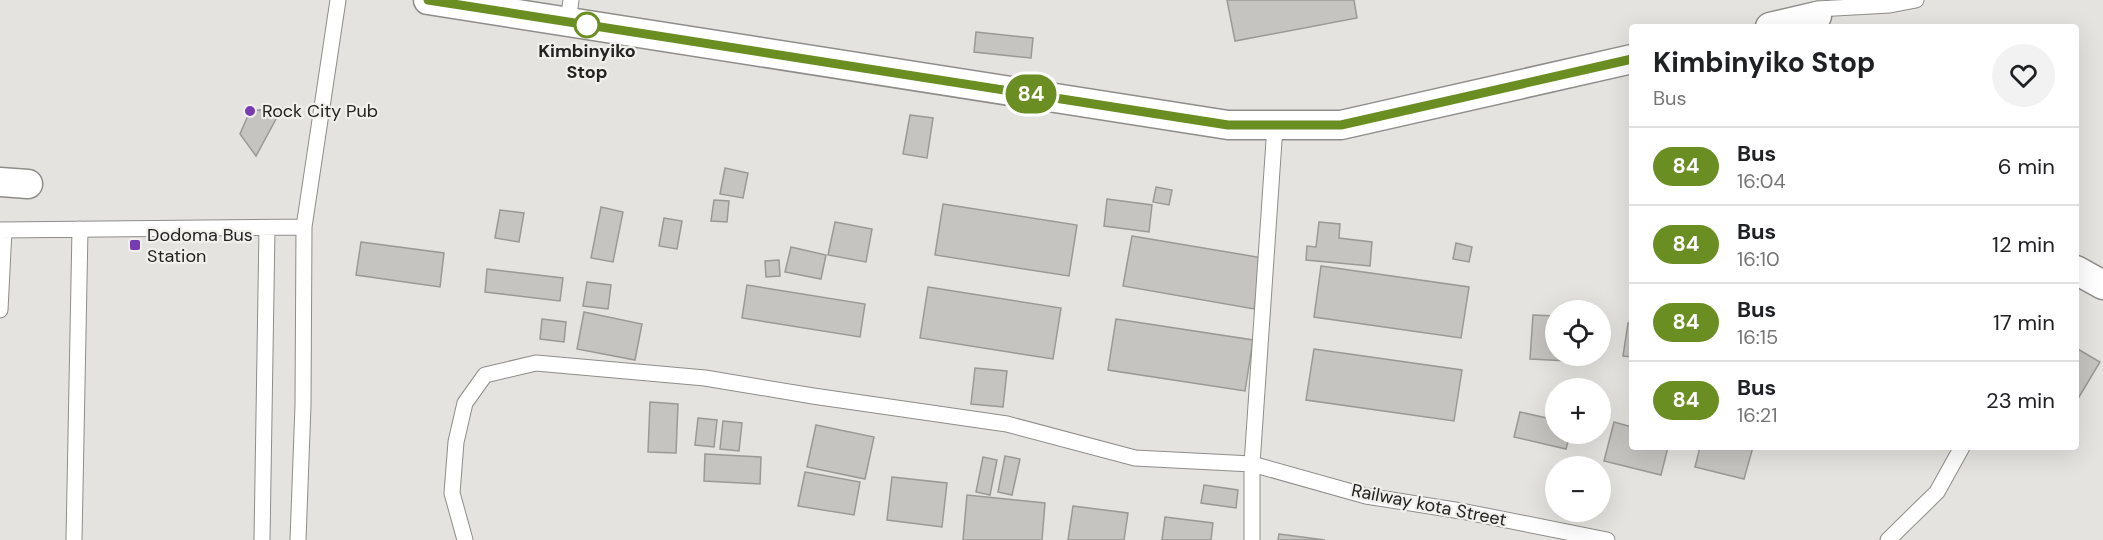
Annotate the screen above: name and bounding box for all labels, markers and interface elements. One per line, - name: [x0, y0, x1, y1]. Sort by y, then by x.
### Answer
- marker: Kimbinyiko Stop: [574, 12, 600, 38]
- place label: Kimbinyiko Stop: [538, 39, 636, 84]
- text: Kimbinyiko Stop: [1653, 44, 1875, 81]
- button: heart: [1992, 44, 2055, 107]
- line badge: 84: [1004, 74, 1058, 113]
- text: 84: [1018, 80, 1044, 108]
- text: Bus: [1653, 85, 1687, 111]
- place label: Rock City Pub: [262, 99, 378, 123]
- marker: Rock City Pub: [243, 104, 257, 118]
- text: Bus: [1737, 139, 1776, 168]
- text: 84: [1673, 152, 1699, 180]
- text: 6 min: [1998, 152, 2055, 181]
- text: 16:04: [1737, 168, 1786, 194]
- text: Bus: [1737, 217, 1776, 246]
- place label: Dodoma Bus Station: [147, 223, 253, 268]
- text: 84: [1673, 230, 1699, 258]
- text: 12 min: [1992, 230, 2055, 259]
- marker: Dodoma Bus Station: [128, 238, 142, 252]
- text: 16:10: [1737, 246, 1780, 272]
- text: Bus: [1737, 295, 1776, 324]
- map controls: [1545, 300, 1611, 522]
- button: locate: [1545, 300, 1611, 366]
- text: 84: [1673, 308, 1699, 336]
- text: 17 min: [1993, 308, 2055, 337]
- text: 16:15: [1737, 324, 1778, 350]
- text: Bus: [1737, 373, 1776, 402]
- button: +: [1545, 378, 1611, 444]
- text: 84: [1673, 386, 1699, 414]
- text: 23 min: [1986, 386, 2055, 415]
- text: 16:21: [1737, 402, 1778, 428]
- button: −: [1545, 456, 1611, 522]
- street label: Railway kota Street: [1349, 478, 1509, 532]

